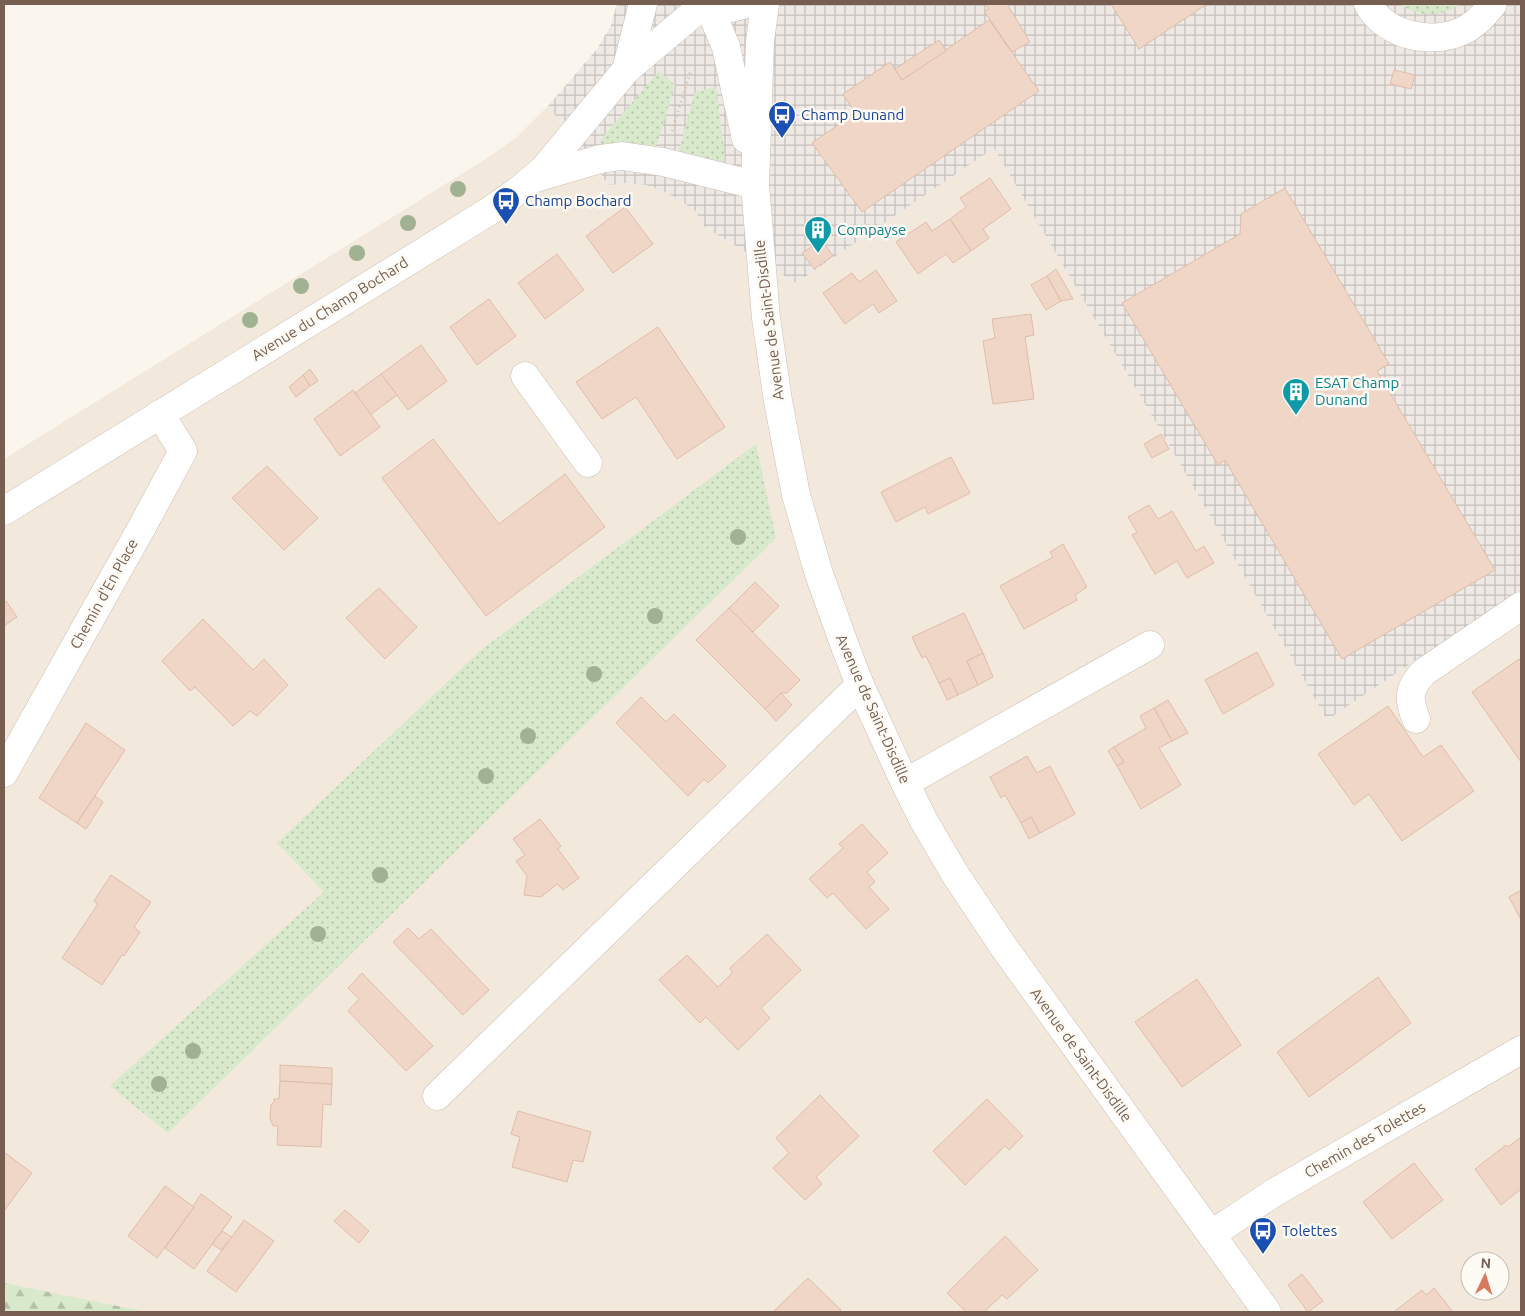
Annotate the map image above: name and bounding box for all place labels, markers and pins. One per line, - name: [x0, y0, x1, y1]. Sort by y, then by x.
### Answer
- bus stop icon: Champ Dunand: [767, 100, 797, 139]
- place label: Champ Dunand: [801, 106, 904, 123]
- bus stop icon: Champ Bochard: [491, 186, 521, 225]
- place label: Champ Bochard: [525, 192, 632, 209]
- building icon: Compayse: [803, 215, 833, 254]
- place label: Compayse: [837, 221, 906, 238]
- place label: ESAT Champ Dunand: [1315, 374, 1399, 408]
- building icon: ESAT Champ Dunand: [1281, 377, 1311, 416]
- bus stop icon: Tolettes: [1248, 1216, 1278, 1255]
- place label: Tolettes: [1282, 1222, 1337, 1239]

